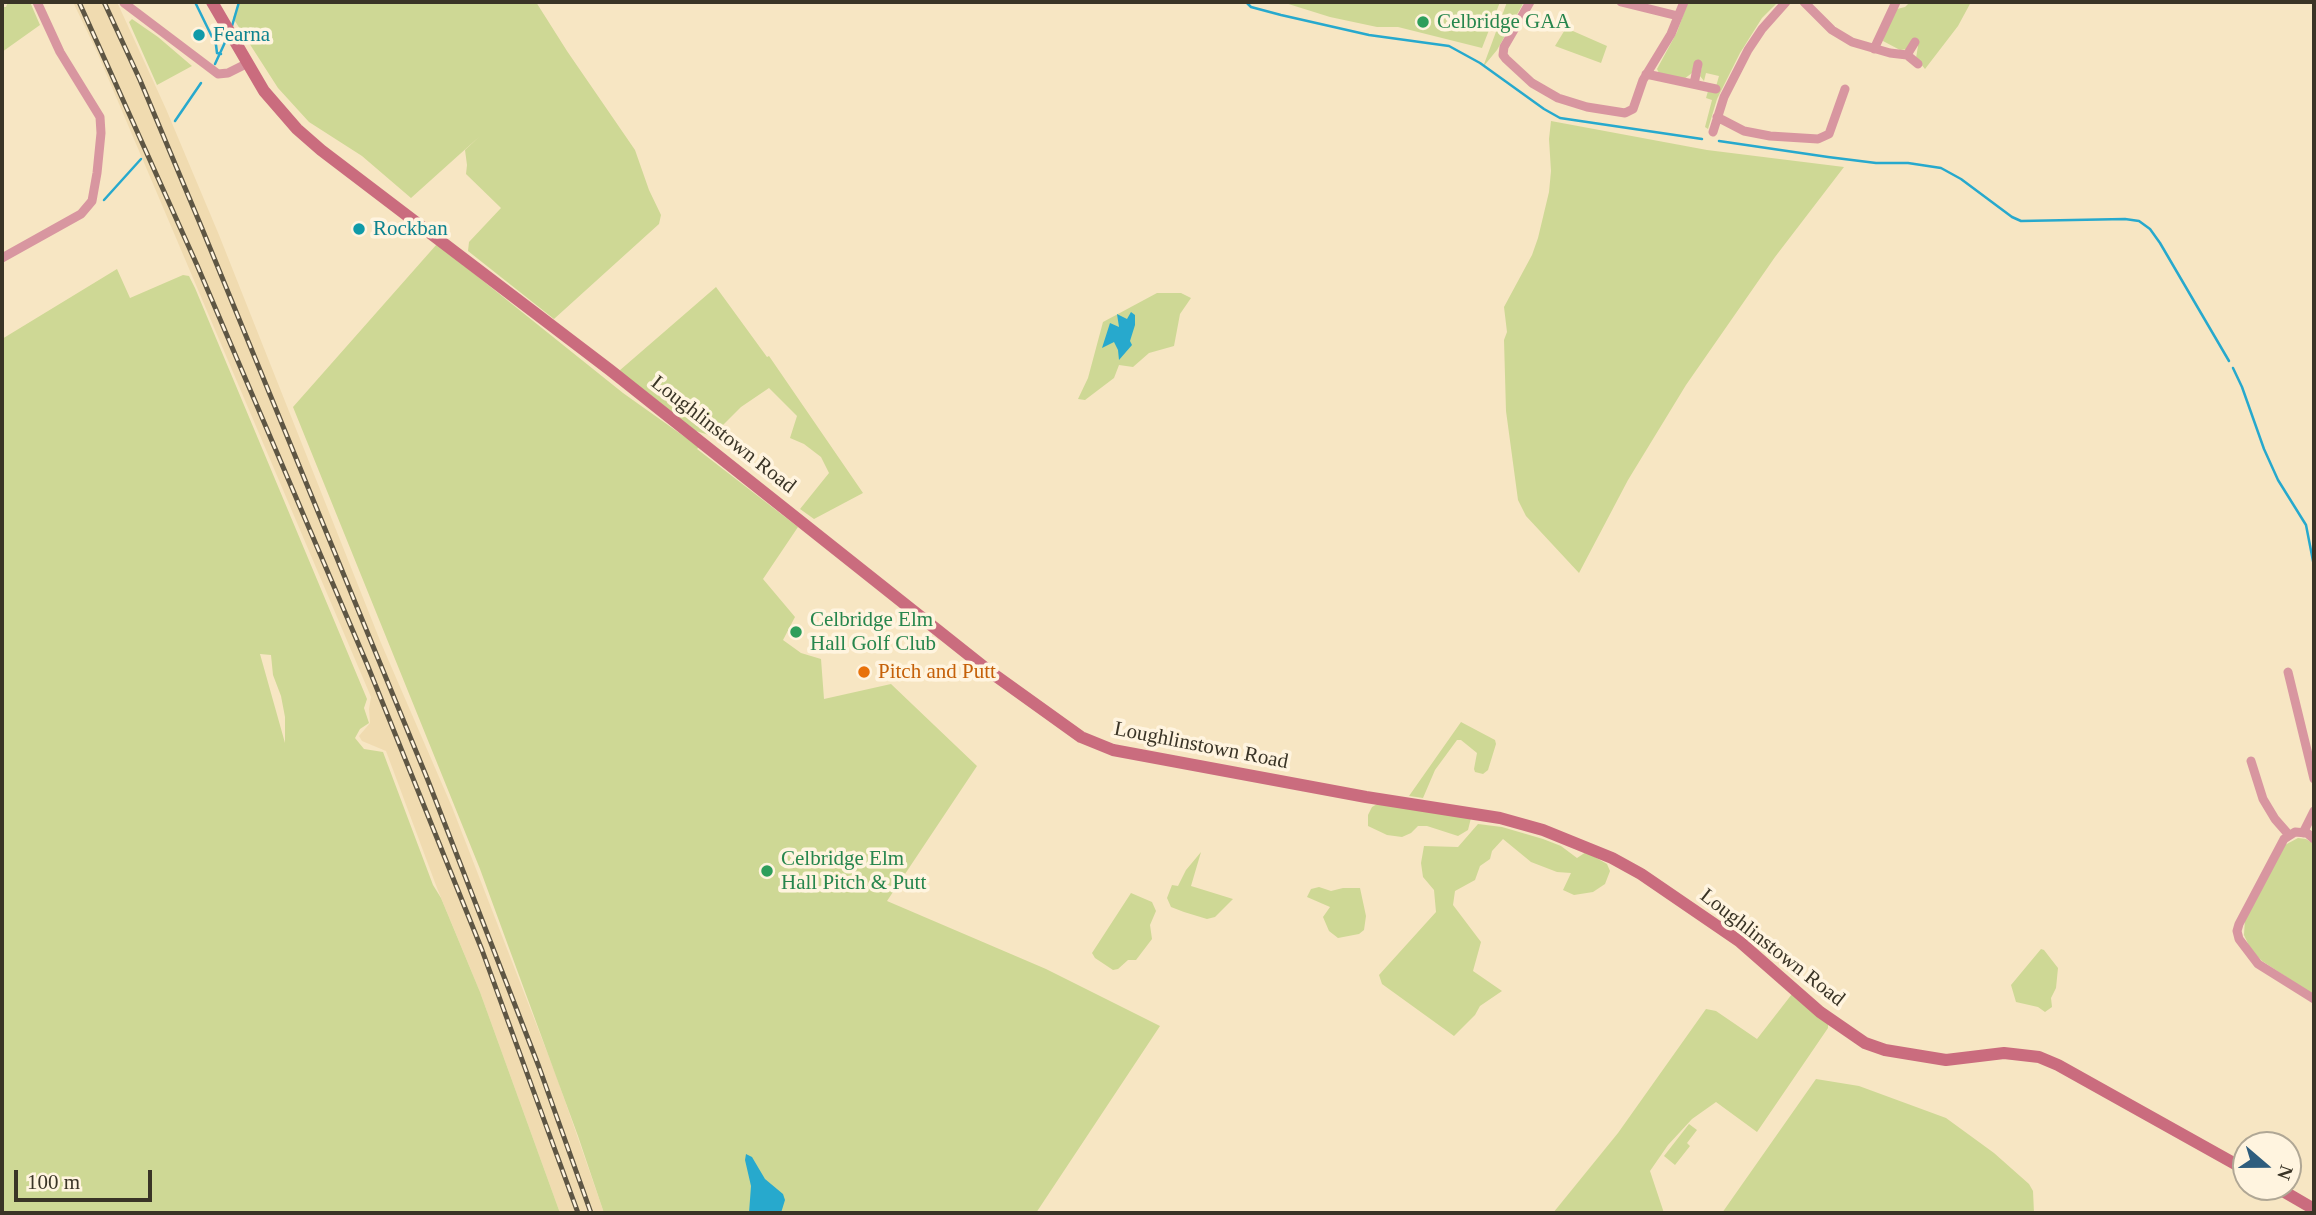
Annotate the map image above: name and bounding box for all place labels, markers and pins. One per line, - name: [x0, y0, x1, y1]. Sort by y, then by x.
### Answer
- place label: Celbridge GAA: [1437, 9, 1571, 35]
- marker: Celbridge GAA: [1415, 14, 1431, 30]
- place label: Fearna: [213, 22, 270, 48]
- marker: Fearna: [191, 27, 207, 43]
- place label: Rockban: [373, 216, 448, 242]
- marker: Rockban: [351, 221, 367, 237]
- place label: Celbridge Elm Hall Golf Club: [810, 607, 936, 657]
- marker: Celbridge Elm Hall Golf Club: [788, 624, 804, 640]
- place label: Pitch and Putt: [878, 659, 996, 685]
- marker: Pitch and Putt: [856, 664, 872, 680]
- place label: Celbridge Elm Hall Pitch & Putt: [781, 846, 926, 896]
- marker: Celbridge Elm Hall Pitch & Putt: [759, 863, 775, 879]

